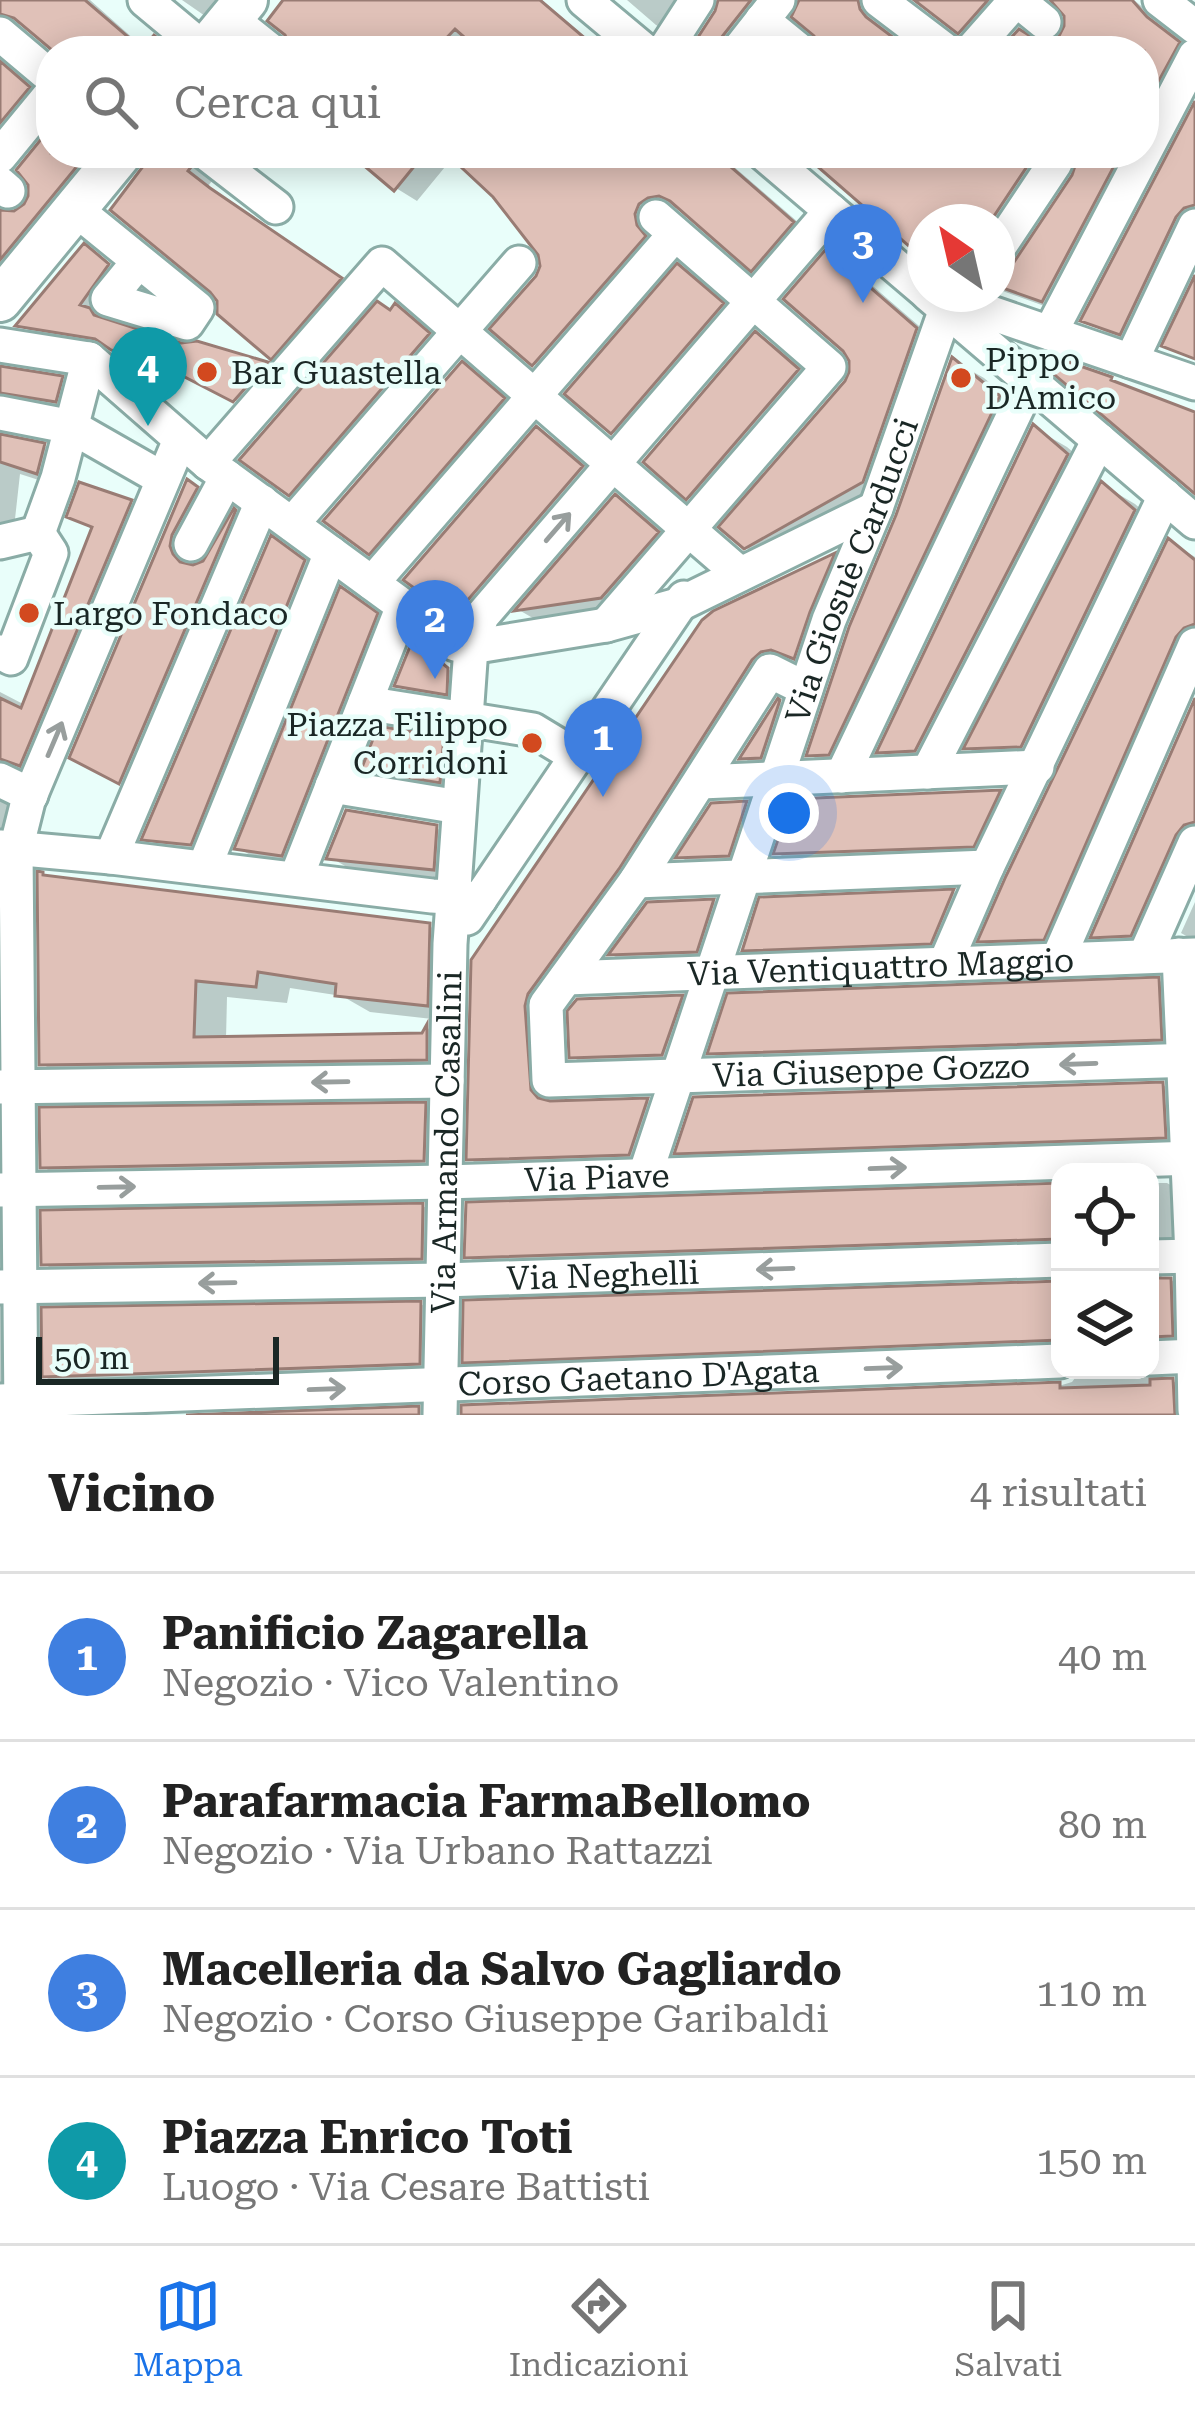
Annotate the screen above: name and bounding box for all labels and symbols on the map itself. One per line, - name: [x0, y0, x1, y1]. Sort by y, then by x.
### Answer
- pin: 3: [824, 204, 902, 303]
- north arrow: [907, 204, 1015, 312]
- pin: 4: [109, 327, 187, 426]
- place label: Pippo D'Amico: [985, 340, 1116, 417]
- place label: Bar Guastella: [231, 353, 442, 392]
- marker: Bar Guastella: [194, 359, 220, 385]
- marker: Pippo D'Amico: [948, 365, 974, 391]
- street label: Via Giosuè Carducci: [777, 413, 926, 728]
- one-way arrow: [544, 512, 571, 543]
- pin: 2: [396, 580, 474, 679]
- place label: Largo Fondaco: [53, 594, 289, 633]
- marker: Largo Fondaco: [16, 600, 42, 626]
- pin: 1: [564, 698, 642, 797]
- place label: Piazza Filippo Corridoni: [286, 705, 508, 782]
- one-way arrow: [46, 721, 67, 758]
- marker: Piazza Filippo Corridoni: [519, 730, 545, 756]
- your location: [759, 783, 819, 843]
- street label: Via Ventiquattro Maggio: [687, 940, 1075, 994]
- street label: Via Armando Casalini: [423, 970, 469, 1314]
- street label: Via Giuseppe Gozzo: [712, 1046, 1031, 1095]
- one-way arrow: [1059, 1052, 1098, 1075]
- one-way arrow: [311, 1071, 350, 1094]
- street label: Via Piave: [524, 1156, 670, 1199]
- one-way arrow: [868, 1156, 907, 1179]
- one-way arrow: [97, 1176, 136, 1199]
- street label: Via Neghelli: [506, 1253, 700, 1298]
- one-way arrow: [756, 1258, 795, 1281]
- one-way arrow: [198, 1272, 237, 1294]
- scale bar: [36, 1331, 279, 1384]
- street label: Corso Gaetano D'Agata: [457, 1351, 820, 1404]
- one-way arrow: [864, 1356, 903, 1379]
- one-way arrow: [307, 1377, 346, 1400]

